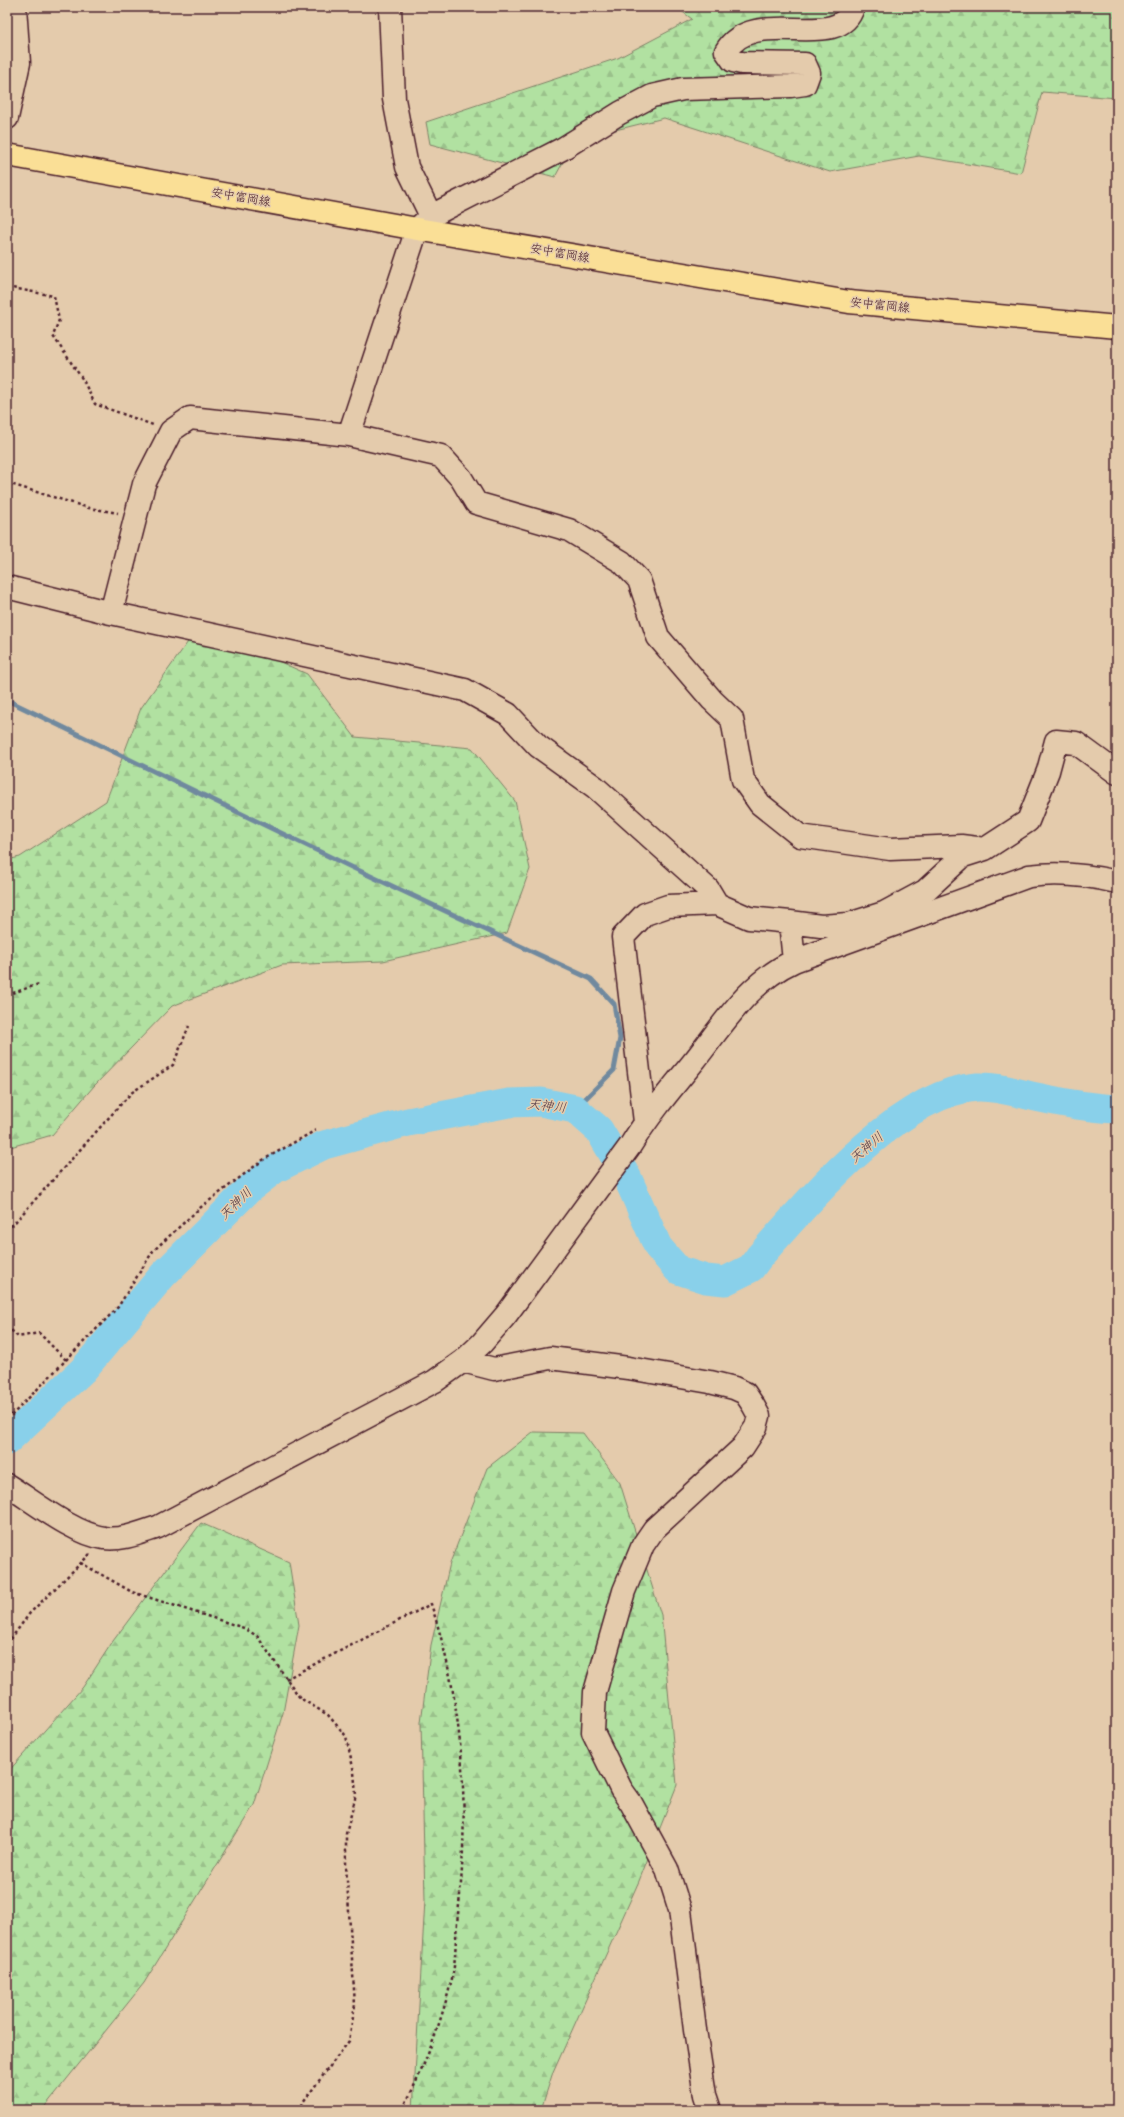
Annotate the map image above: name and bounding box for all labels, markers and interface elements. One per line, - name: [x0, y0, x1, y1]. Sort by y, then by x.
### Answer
- street label: 安中富岡線: [210, 181, 272, 213]
- street label: 安中富岡線: [529, 237, 591, 269]
- street label: 安中富岡線: [849, 291, 911, 319]
- water label: 天神川: [526, 1092, 568, 1119]
- water label: 天神川: [844, 1126, 889, 1169]
- water label: 天神川: [213, 1182, 257, 1225]

